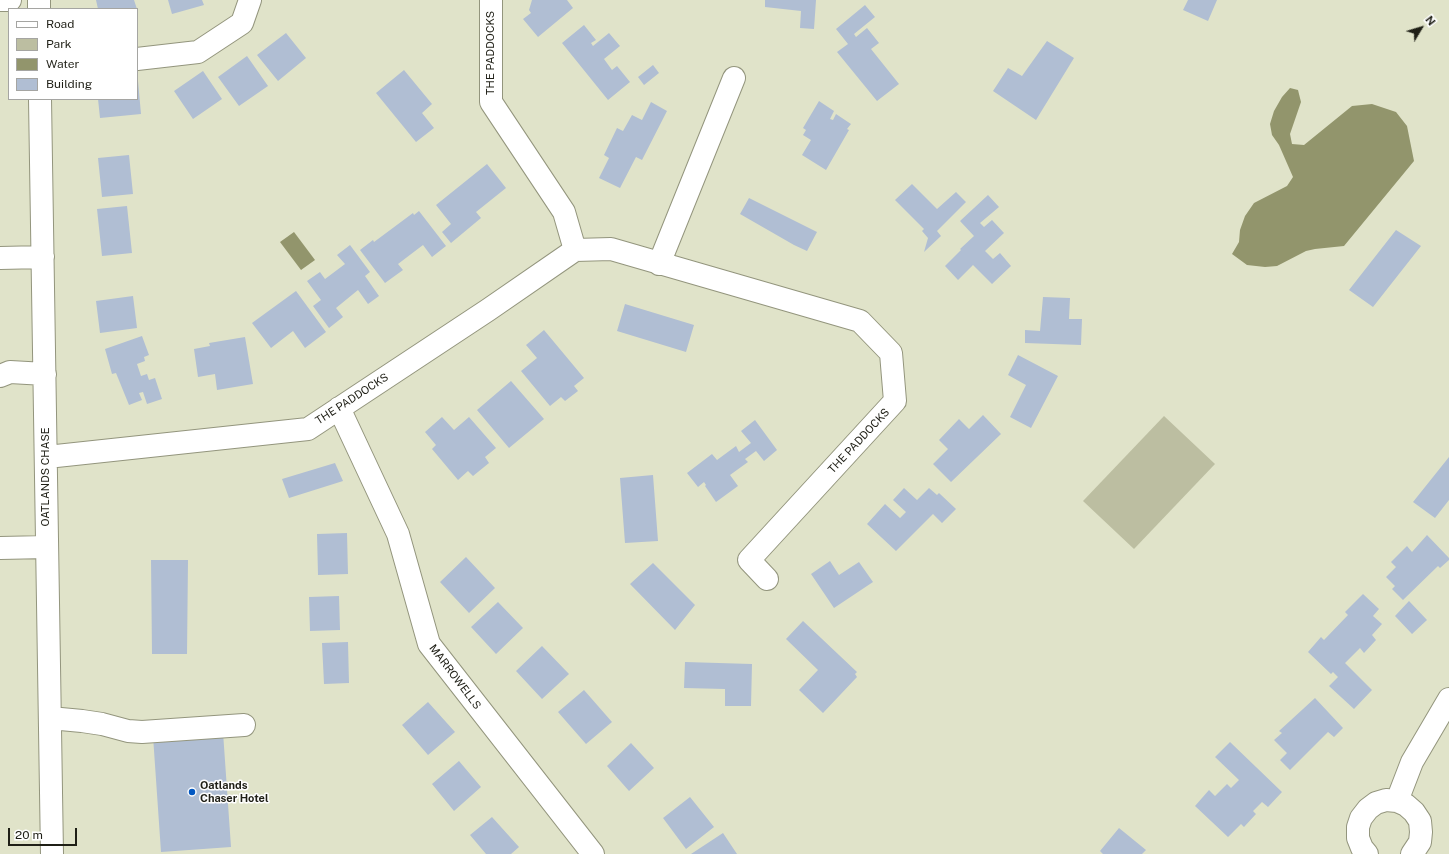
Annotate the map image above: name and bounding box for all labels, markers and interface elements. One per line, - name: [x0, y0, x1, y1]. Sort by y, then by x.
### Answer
- legend: [8, 8, 138, 100]
- north arrow: [1401, 8, 1441, 48]
- street label: THE PADDOCKS: [484, 11, 498, 95]
- text: N: [1423, 14, 1438, 28]
- text: Road: [46, 17, 74, 31]
- text: Park: [46, 37, 72, 51]
- text: Water: [46, 57, 79, 71]
- text: Building: [46, 77, 92, 91]
- street label: THE PADDOCKS: [313, 371, 391, 427]
- street label: THE PADDOCKS: [826, 406, 892, 476]
- street label: OATLANDS CHASE: [39, 427, 53, 527]
- street label: MARROWELLS: [426, 642, 484, 712]
- place label: Oatlands Chaser Hotel: [200, 779, 269, 805]
- marker: Oatlands Chaser Hotel: [187, 787, 197, 797]
- scale bar: [10, 820, 79, 846]
- text: 20 m: [15, 828, 43, 842]

